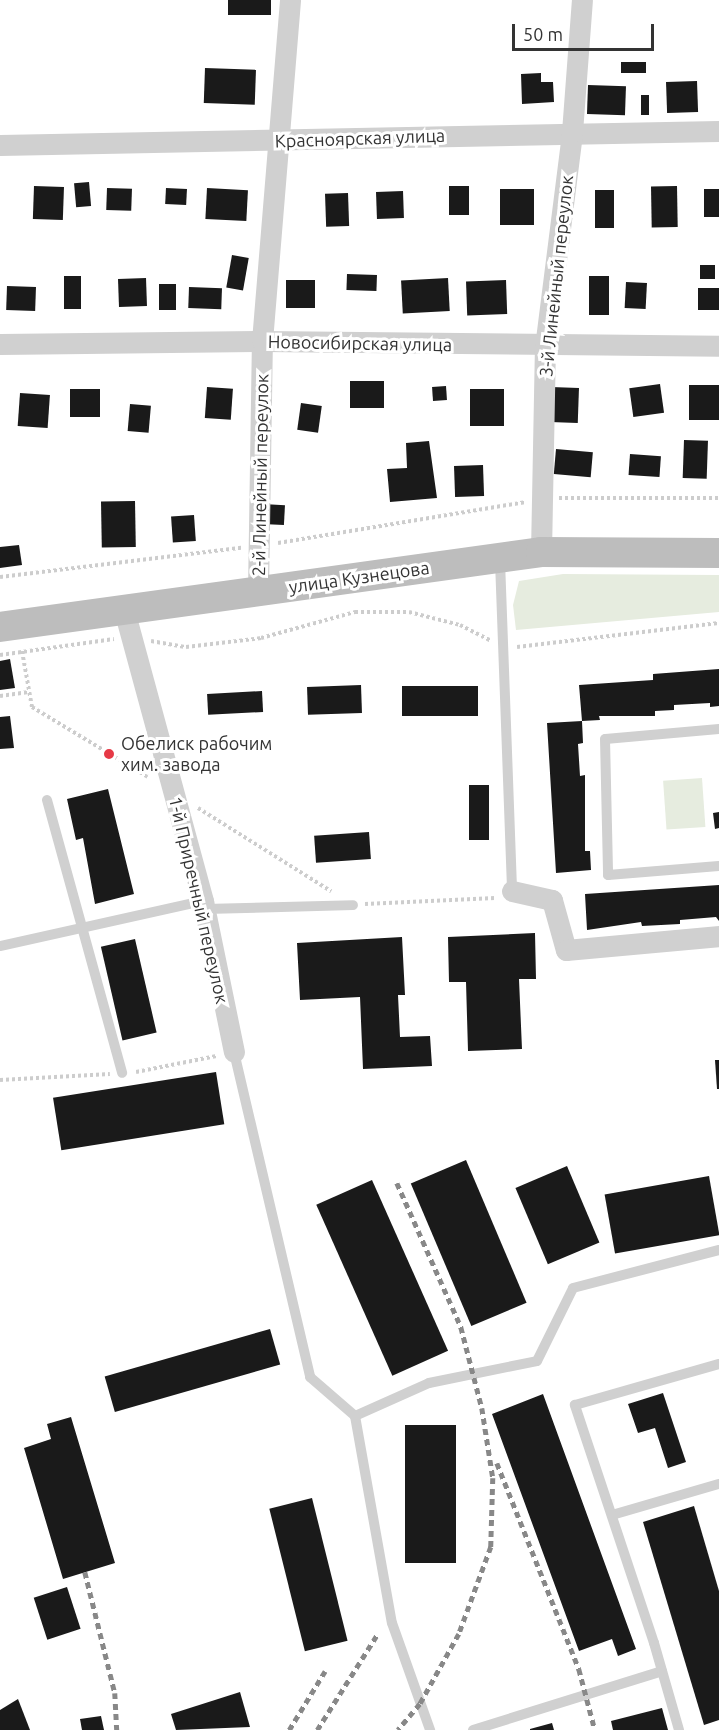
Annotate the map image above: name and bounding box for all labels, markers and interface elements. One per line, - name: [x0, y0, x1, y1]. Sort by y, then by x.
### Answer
- scale bar: [515, 12, 658, 50]
- text: 50 m: [523, 24, 563, 44]
- street label: Красноярская улица: [275, 124, 445, 152]
- street label: 3-й Линейный переулок: [535, 174, 577, 378]
- street label: Новосибирская улица: [268, 331, 452, 355]
- street label: 2-й Линейный переулок: [247, 374, 273, 576]
- street label: улица Кузнецова: [287, 556, 431, 598]
- place label: Обелиск рабочим хим. завода: [121, 733, 272, 776]
- marker: Обелиск рабочим хим. завода: [102, 747, 116, 761]
- street label: 1-й Приречный переулок: [165, 794, 233, 1006]

